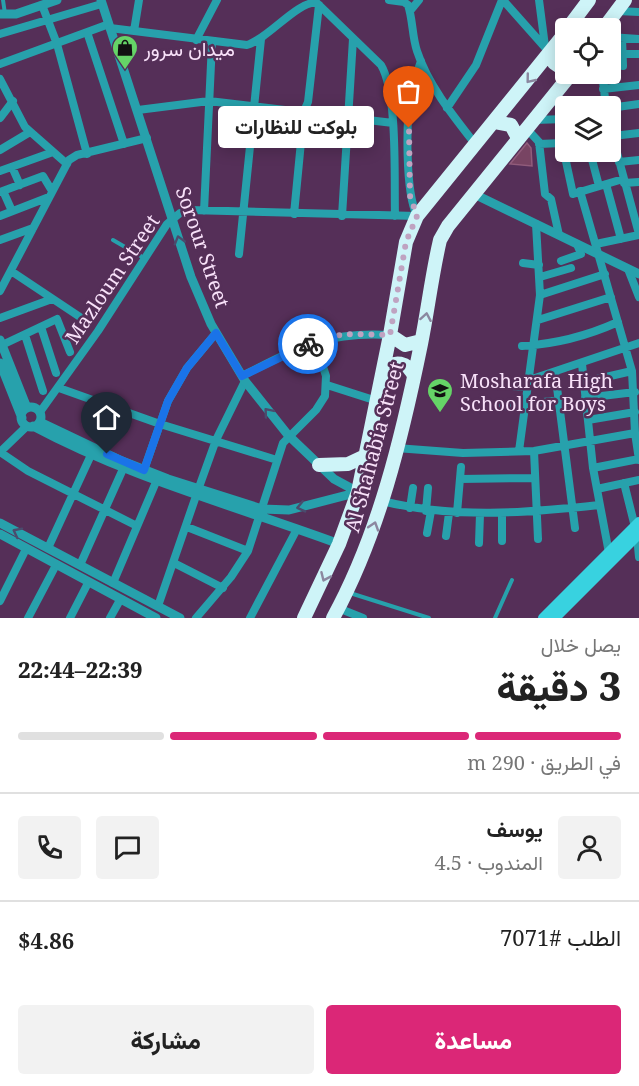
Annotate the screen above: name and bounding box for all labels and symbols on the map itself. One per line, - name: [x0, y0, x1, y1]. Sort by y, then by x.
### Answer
- shop icon: ميدان سرور: [110, 33, 140, 71]
- place label: ميدان سرور: [143, 35, 235, 62]
- pin: [383, 66, 434, 128]
- one-way arrow: [526, 72, 537, 83]
- callout: بلوكت للنظارات: [217, 107, 373, 149]
- street label: Sorour Street: [170, 183, 236, 311]
- street label: Mazloum Street: [59, 209, 165, 349]
- one-way arrow: [174, 235, 186, 246]
- one-way arrow: [419, 312, 431, 321]
- courier: [278, 314, 338, 374]
- street label: Al Shahabia Street: [338, 359, 410, 535]
- place label: Mosharafa High School for Boys: [460, 367, 613, 417]
- school or university icon: Mosharafa High School for Boys: [425, 376, 455, 414]
- pin: [81, 392, 132, 454]
- one-way arrow: [264, 408, 275, 419]
- one-way arrow: [297, 500, 307, 513]
- one-way arrow: [367, 521, 379, 532]
- one-way arrow: [12, 528, 23, 539]
- one-way arrow: [320, 570, 332, 581]

